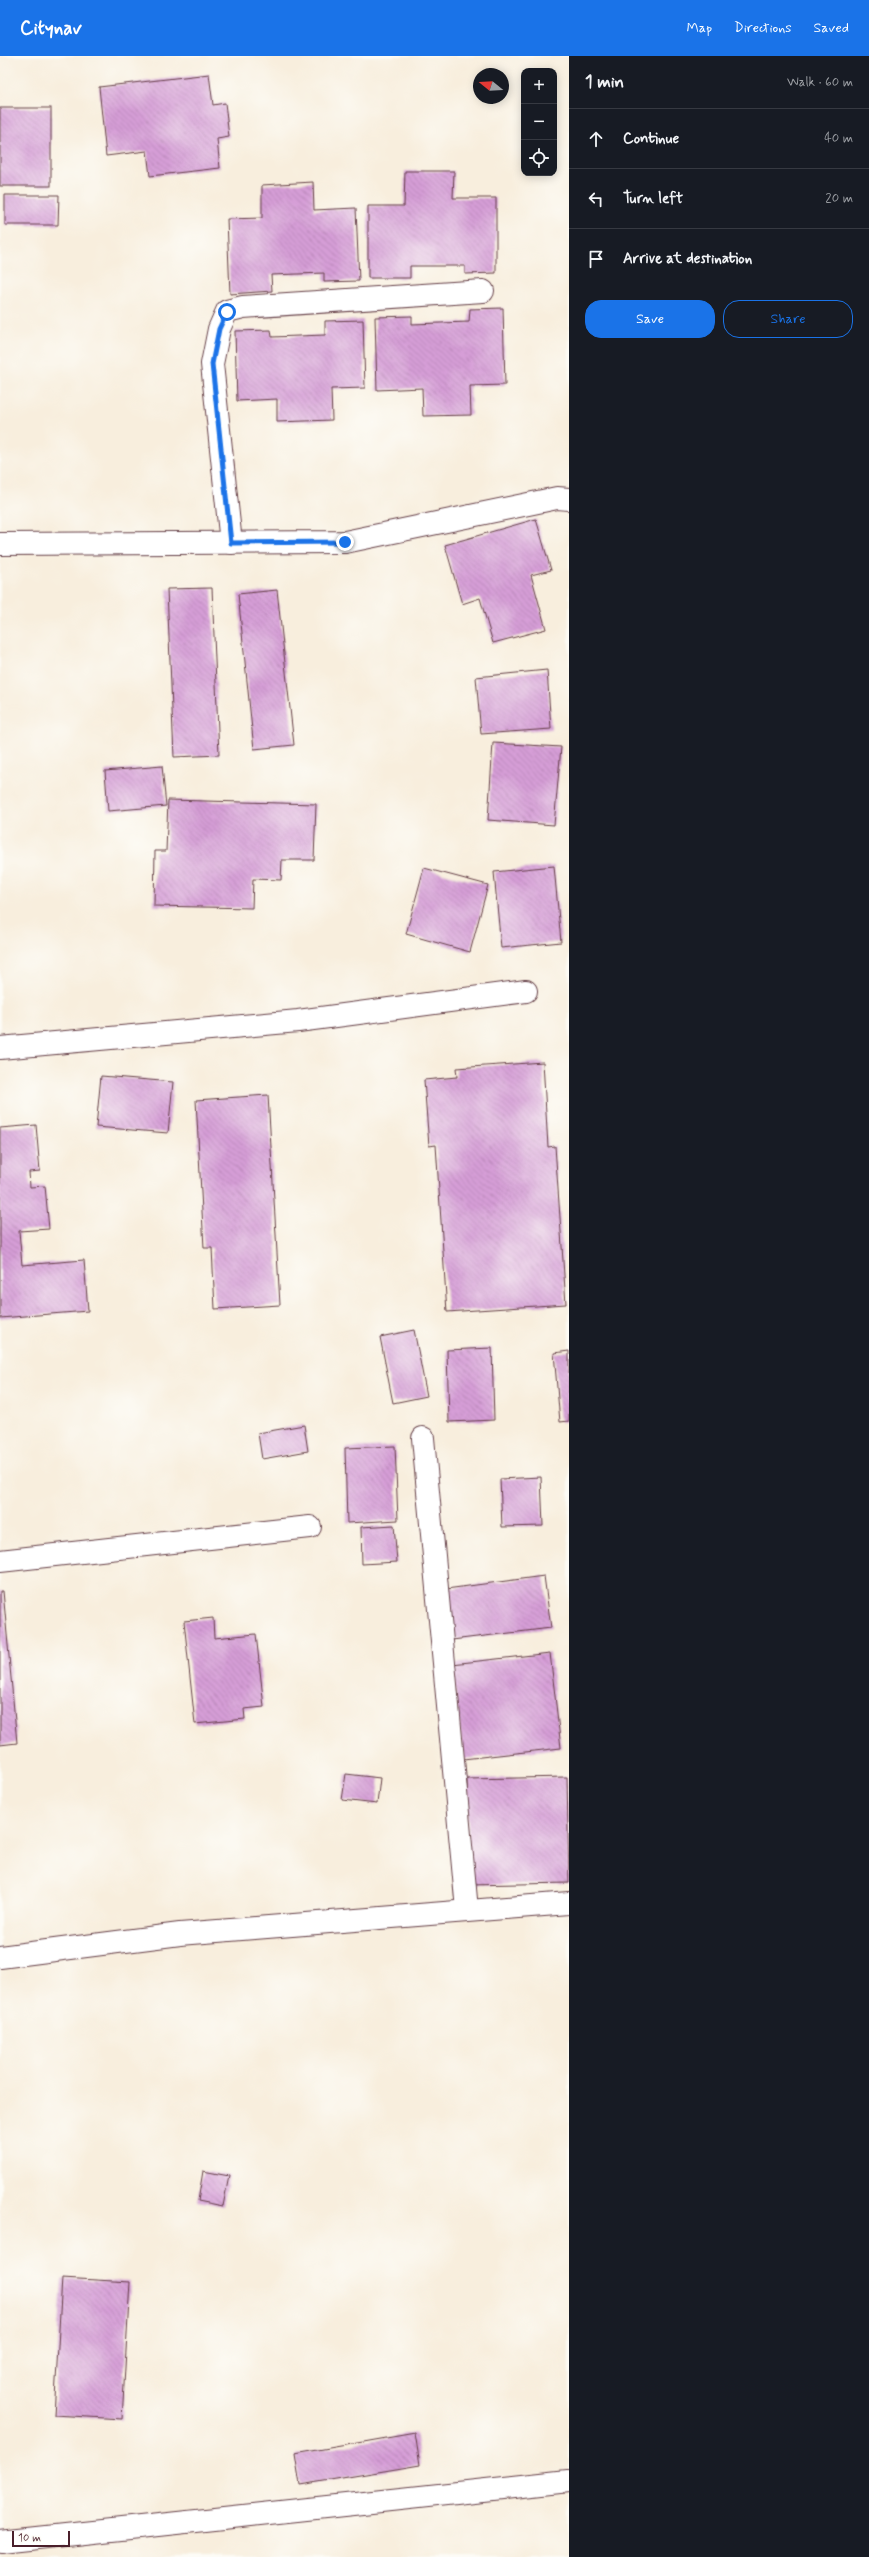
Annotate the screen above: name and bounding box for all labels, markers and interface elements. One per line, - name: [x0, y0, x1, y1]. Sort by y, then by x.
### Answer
- text: Citynav: [20, 16, 82, 41]
- text: Map: [686, 19, 712, 37]
- text: Directions: [734, 19, 792, 37]
- text: Saved: [814, 19, 849, 37]
- north arrow: [473, 68, 509, 104]
- map controls: [521, 68, 557, 176]
- button: +: [521, 68, 557, 104]
- text: 1 min: [585, 71, 624, 93]
- text: Walk · 60 m: [787, 74, 853, 91]
- button: −: [521, 104, 557, 140]
- icon: ahead: [585, 128, 607, 150]
- text: Continue: [623, 129, 679, 149]
- text: 40 m: [824, 130, 853, 147]
- button: locate: [521, 140, 557, 176]
- icon: left: [585, 188, 607, 210]
- text: Turn left: [623, 189, 683, 209]
- text: 20 m: [825, 190, 853, 207]
- icon: arrive: [585, 248, 607, 270]
- text: Arrive at destination: [623, 249, 752, 269]
- button: Save: [585, 300, 715, 338]
- button: Share: [723, 300, 853, 338]
- route start: [218, 303, 236, 321]
- route end: [336, 533, 354, 551]
- scale bar: [12, 2529, 70, 2548]
- text: 10 m: [18, 2531, 41, 2545]

